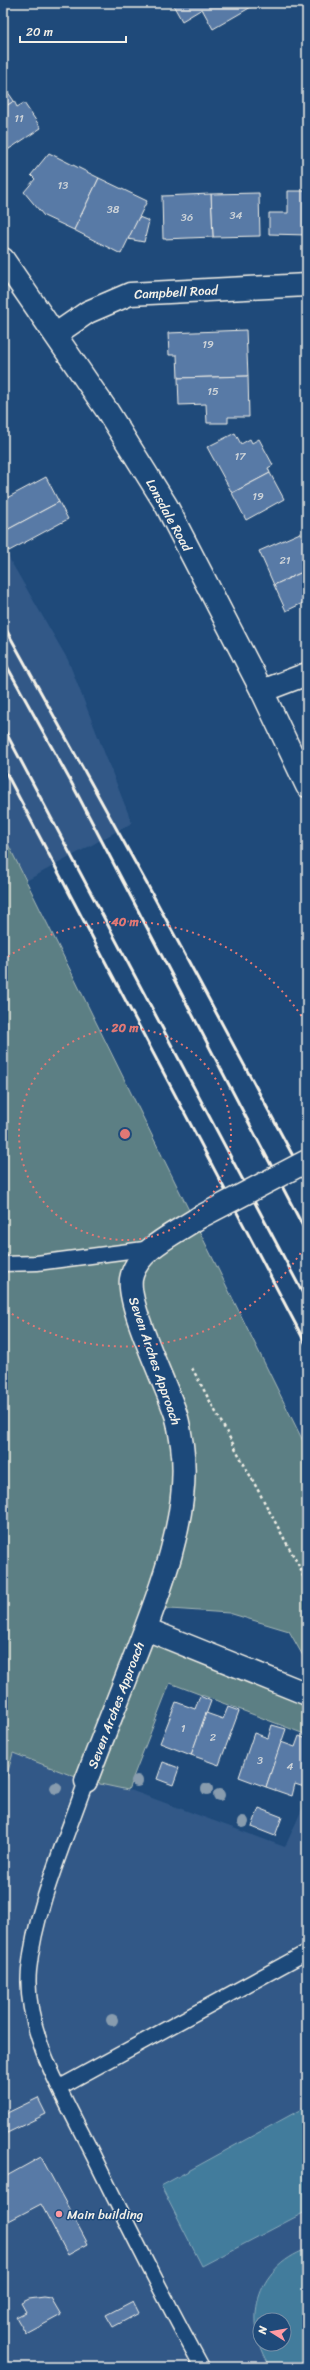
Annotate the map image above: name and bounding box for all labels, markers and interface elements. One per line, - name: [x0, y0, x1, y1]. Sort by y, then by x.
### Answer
- scale bar: [20, 18, 126, 44]
- text: 20 m: [26, 21, 53, 43]
- house number: 11: [14, 109, 24, 128]
- house number: 13: [58, 176, 68, 195]
- house number: 38: [107, 200, 120, 219]
- house number: 34: [230, 206, 243, 225]
- house number: 36: [181, 208, 193, 227]
- street label: Campbell Road: [134, 278, 219, 306]
- house number: 19: [202, 335, 214, 354]
- house number: 15: [207, 382, 219, 401]
- house number: 17: [235, 447, 246, 466]
- street label: Lonsdale Road: [140, 474, 199, 557]
- house number: 19: [252, 487, 264, 506]
- house number: 21: [279, 551, 291, 570]
- text: 40 m: [110, 911, 139, 933]
- text: 20 m: [111, 1017, 139, 1039]
- centre of rings: [118, 1127, 132, 1141]
- street label: Seven Arches Approach: [122, 1294, 188, 1429]
- street label: Seven Arches Approach: [81, 1638, 151, 1772]
- house number: 1: [181, 1719, 186, 1738]
- house number: 2: [210, 1728, 217, 1747]
- house number: 3: [257, 1751, 263, 1770]
- house number: 4: [287, 1757, 294, 1776]
- place label: Main building: [67, 2203, 144, 2226]
- marker: Main building: [54, 2209, 64, 2219]
- north arrow: [252, 2312, 292, 2352]
- text: N: [252, 2324, 273, 2337]

